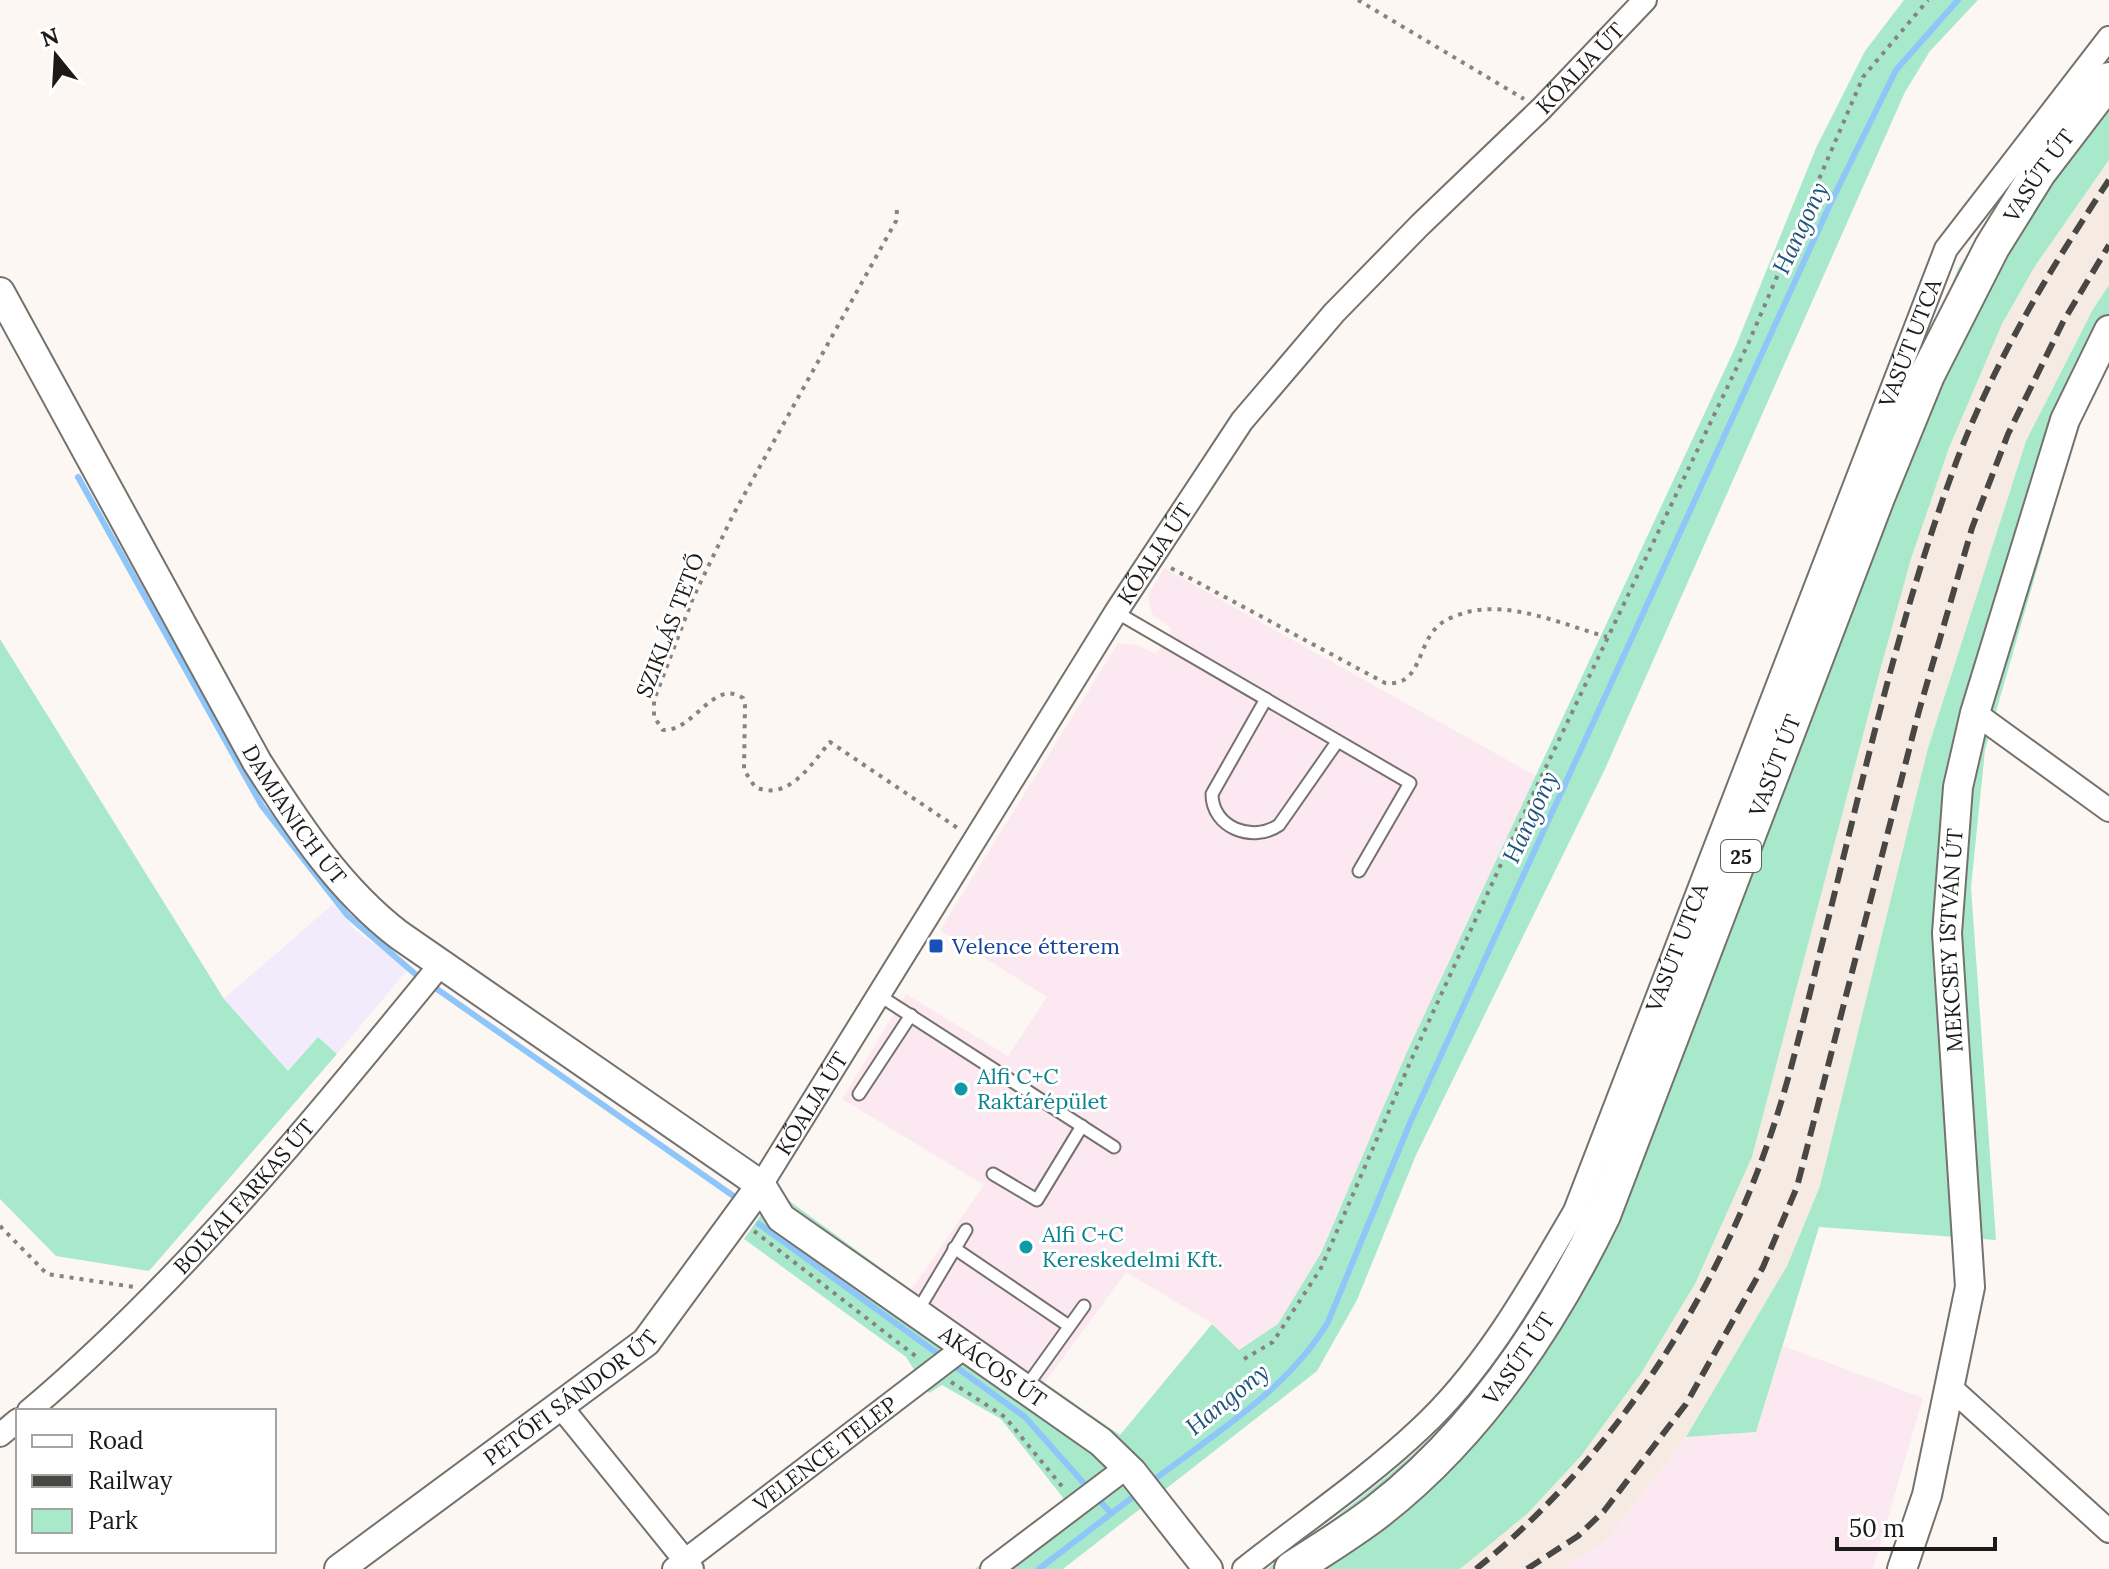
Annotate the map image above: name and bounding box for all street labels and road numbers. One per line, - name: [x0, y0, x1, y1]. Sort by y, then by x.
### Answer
- street label: KŐALJA ÚT: [1530, 16, 1630, 120]
- street label: VASÚT ÚT: [1996, 124, 2080, 228]
- street label: VASÚT UTCA: [1872, 273, 1948, 412]
- street label: KŐALJA ÚT: [1111, 498, 1198, 610]
- street label: SZIKLÁS TETŐ: [630, 549, 710, 701]
- street label: VASÚT ÚT: [1742, 711, 1807, 821]
- street label: DAMJANICH ÚT: [236, 740, 353, 890]
- street label: MEKCSEY ISTVÁN ÚT: [1933, 827, 1969, 1053]
- road number: 25: [1721, 840, 1761, 872]
- street label: VASÚT UTCA: [1639, 878, 1715, 1017]
- street label: KŐALJA ÚT: [769, 1047, 854, 1160]
- street label: BOLYAI FARKAS ÚT: [167, 1113, 321, 1280]
- street label: VASÚT ÚT: [1476, 1307, 1560, 1411]
- street label: AKÁCOS ÚT: [933, 1319, 1052, 1414]
- street label: PETŐFI SÁNDOR ÚT: [478, 1324, 664, 1472]
- street label: VELENCE TELEP: [747, 1390, 902, 1518]

